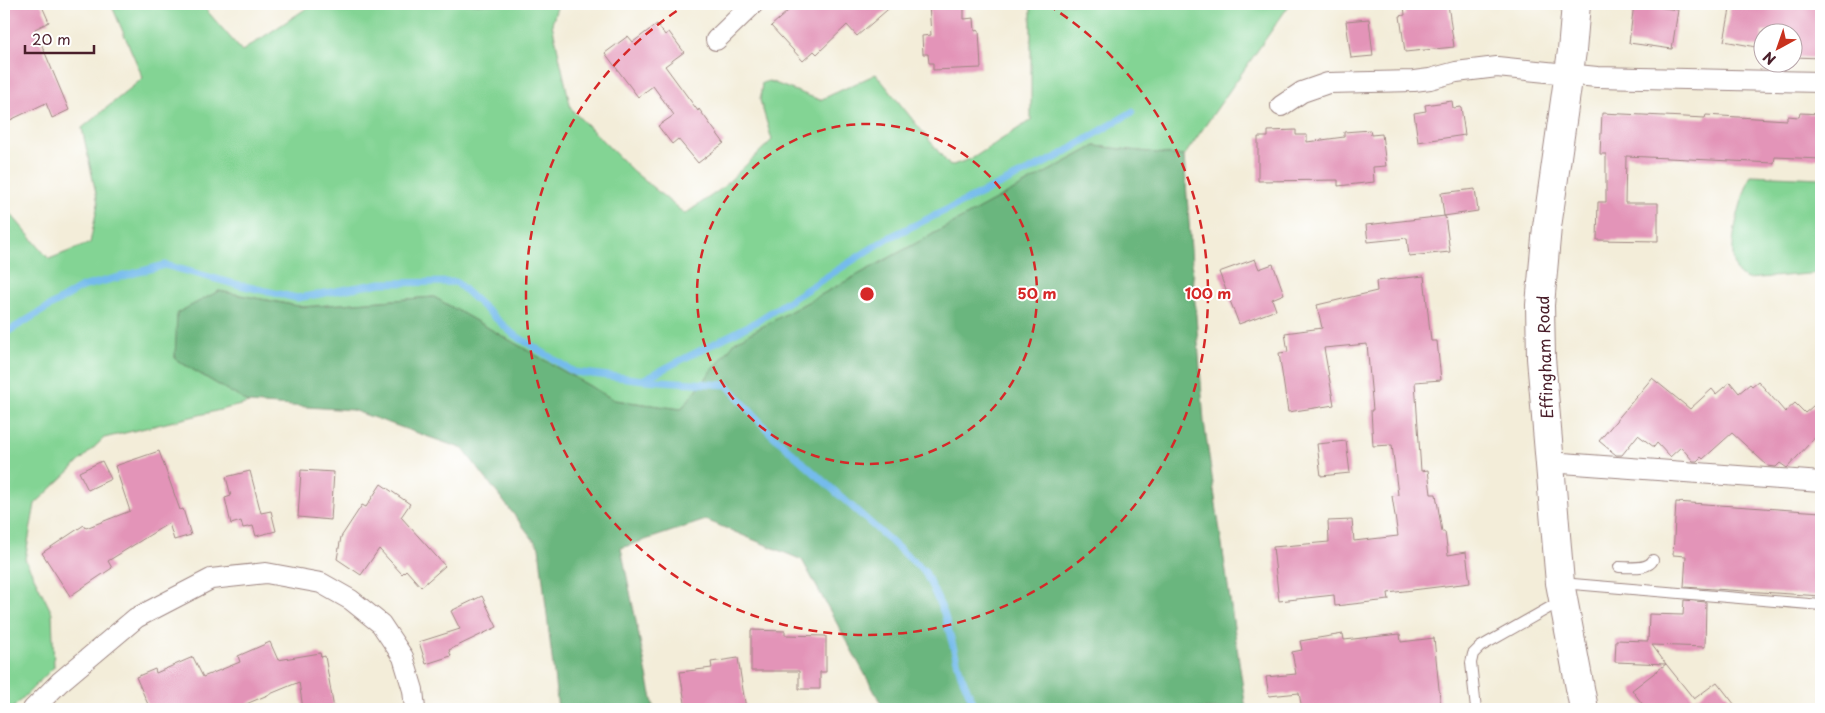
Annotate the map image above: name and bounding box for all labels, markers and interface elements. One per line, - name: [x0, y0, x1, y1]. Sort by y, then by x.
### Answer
- scale bar: [25, 22, 94, 54]
- north arrow: [1752, 22, 1802, 72]
- text: 20 m: [32, 27, 71, 50]
- text: N: [1758, 47, 1780, 70]
- text: 50 m: [1018, 281, 1056, 304]
- text: 100 m: [1185, 281, 1231, 304]
- centre of rings: [858, 285, 876, 303]
- street label: Effingham Road: [1530, 295, 1558, 419]

